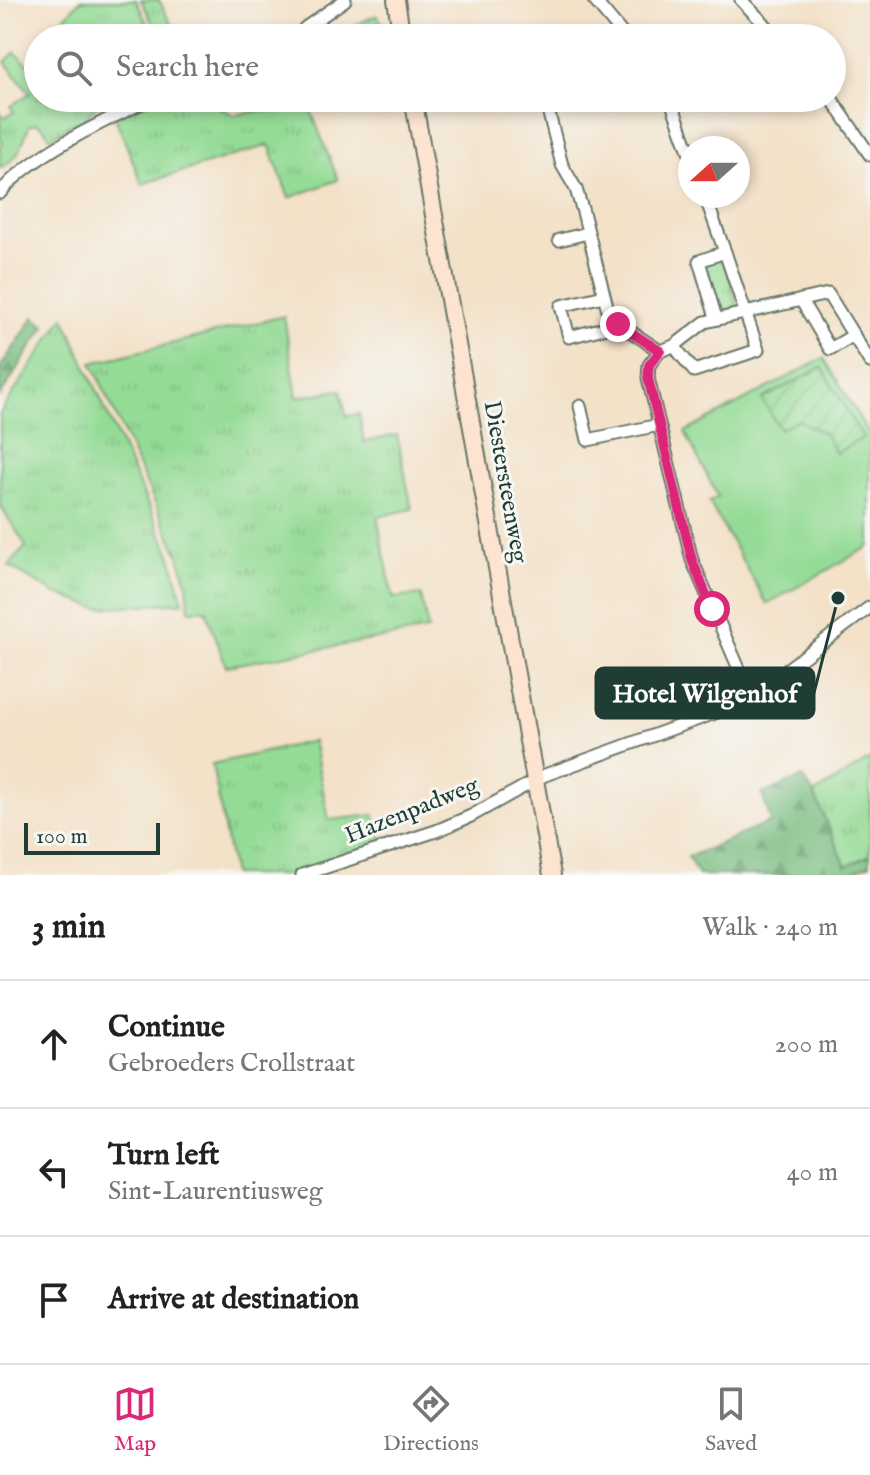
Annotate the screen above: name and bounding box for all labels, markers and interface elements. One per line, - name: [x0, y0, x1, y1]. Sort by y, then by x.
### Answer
- search box: [24, 24, 846, 112]
- icon: search: [52, 46, 96, 90]
- text: Search here: [116, 49, 259, 87]
- north arrow: [678, 136, 750, 208]
- route end: [600, 306, 636, 342]
- street label: Diestersteenweg: [475, 399, 535, 566]
- route start: [694, 591, 730, 627]
- callout: Hotel Wilgenhof: [596, 668, 814, 718]
- text: Hotel Wilgenhof: [612, 678, 802, 711]
- street label: Hazenpadweg: [341, 770, 484, 852]
- scale bar: [24, 819, 160, 855]
- text: 100 m: [36, 823, 88, 851]
- text: 3 min: [32, 906, 106, 949]
- text: Walk · 240 m: [702, 911, 838, 944]
- text: Continue: [108, 1009, 225, 1047]
- icon: ahead: [32, 1022, 76, 1066]
- text: 200 m: [774, 1028, 838, 1061]
- text: Gebroeders Crollstraat: [108, 1047, 355, 1080]
- text: Turn left: [108, 1137, 219, 1175]
- icon: left: [32, 1150, 76, 1194]
- text: 40 m: [787, 1156, 838, 1189]
- text: Sint-Laurentiusweg: [108, 1175, 323, 1208]
- icon: arrive: [32, 1278, 76, 1322]
- text: Arrive at destination: [108, 1281, 359, 1319]
- tab: Map: [113, 1382, 157, 1458]
- tab: Directions: [383, 1382, 479, 1458]
- tab: Saved: [705, 1382, 757, 1458]

